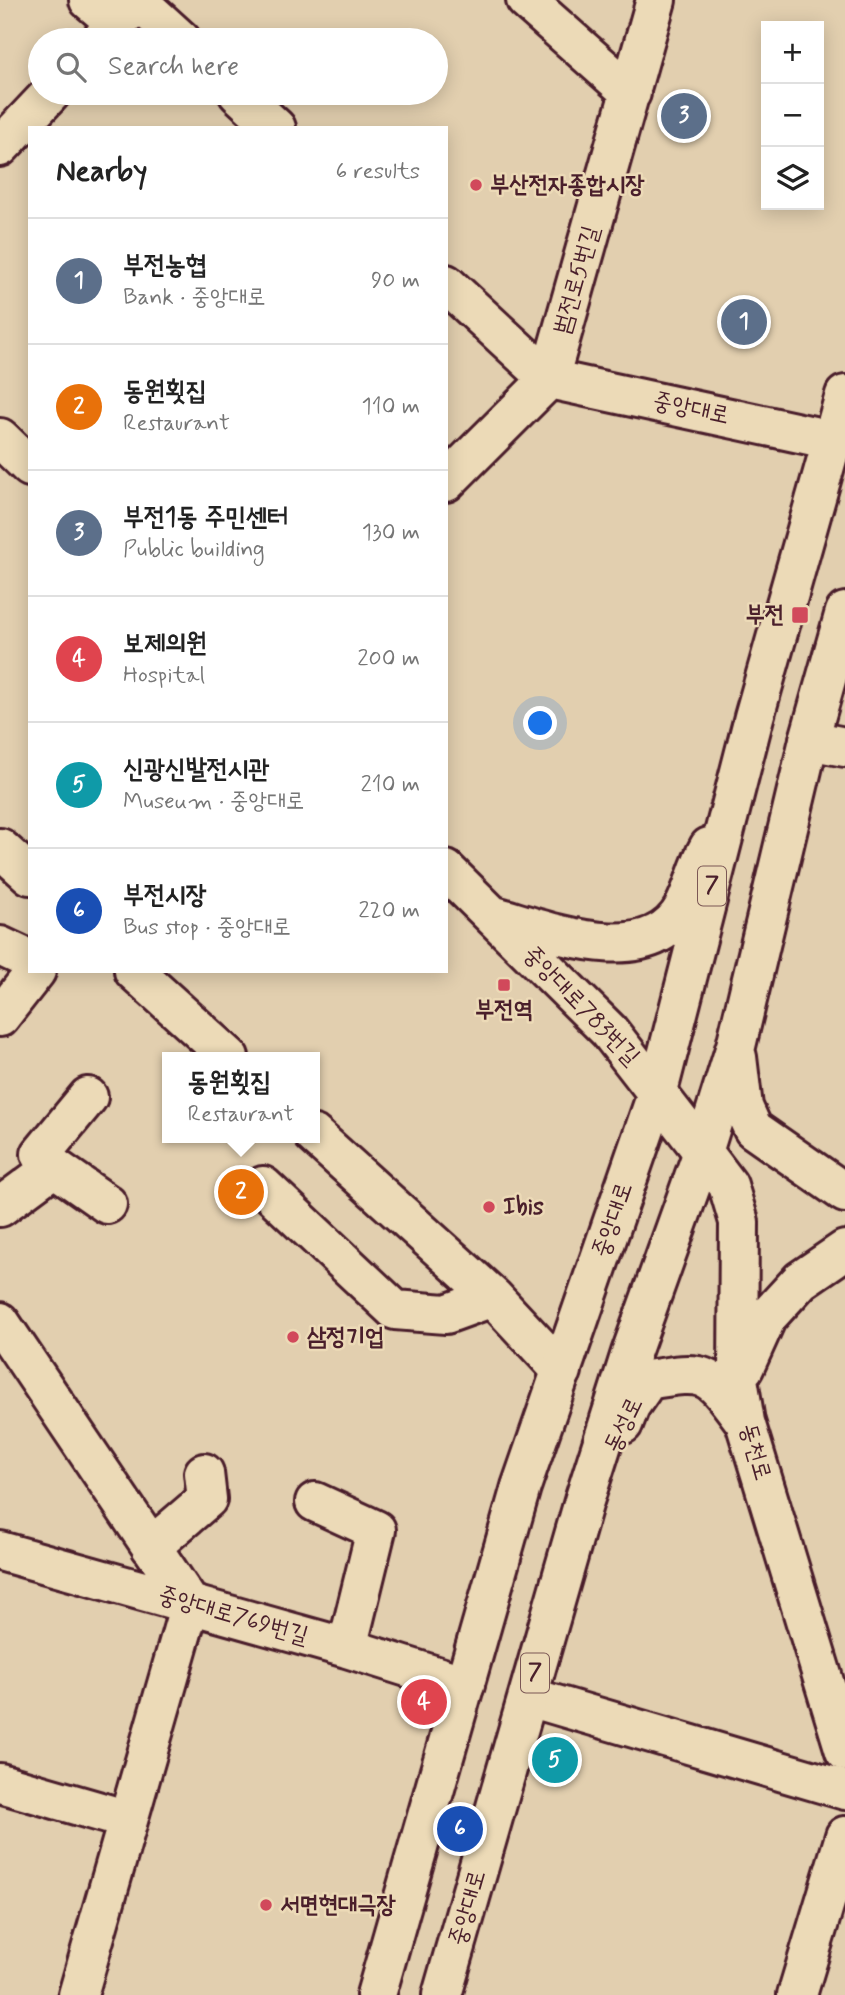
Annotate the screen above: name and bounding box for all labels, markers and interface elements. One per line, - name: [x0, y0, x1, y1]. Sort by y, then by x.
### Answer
- map controls: [761, 21, 824, 210]
- button: +: [761, 21, 824, 84]
- search box: [28, 28, 448, 105]
- icon: search: [52, 48, 90, 86]
- text: Search here: [108, 50, 239, 84]
- button: −: [761, 84, 824, 147]
- pin: 3: [661, 90, 707, 142]
- button: layers: [761, 147, 824, 210]
- text: Nearby: [56, 152, 147, 191]
- text: 6 results: [336, 157, 420, 187]
- place label: 부산전자종합시장: [490, 170, 645, 201]
- marker: 부산전자종합시장: [468, 177, 484, 193]
- street label: 범전로5번길: [547, 222, 607, 338]
- text: 부전농협: [123, 249, 207, 283]
- text: 1: [74, 266, 84, 296]
- text: 90 m: [371, 266, 420, 296]
- text: Bank · 중앙대로: [123, 283, 265, 313]
- pin: 1: [721, 296, 767, 348]
- text: 동원횟집: [123, 375, 207, 409]
- street label: 중앙대로: [650, 386, 732, 432]
- text: 2: [73, 392, 85, 422]
- text: 110 m: [361, 392, 420, 422]
- text: Restaurant: [123, 409, 230, 439]
- text: 부전1동 주민센터: [123, 501, 288, 535]
- text: 3: [74, 518, 84, 548]
- text: 130 m: [362, 518, 420, 548]
- text: Public building: [123, 535, 265, 565]
- place label: 부전: [745, 600, 784, 631]
- marker: 부전: [790, 605, 810, 625]
- text: 보제의원: [123, 627, 207, 661]
- text: 4: [72, 644, 86, 674]
- text: 200 m: [357, 644, 420, 674]
- text: Hospital: [123, 661, 205, 691]
- your location: [523, 706, 557, 740]
- text: 신광신발전시관: [123, 753, 269, 787]
- text: 5: [72, 770, 86, 800]
- text: 210 m: [360, 770, 420, 800]
- text: Museum · 중앙대로: [123, 787, 304, 817]
- road number: 7: [698, 866, 726, 906]
- text: 부전시장: [123, 879, 207, 913]
- text: 6: [73, 896, 85, 926]
- text: 220 m: [358, 896, 420, 926]
- text: Bus stop · 중앙대로: [123, 913, 291, 943]
- street label: 중앙대로783번길: [516, 940, 646, 1072]
- marker: 부전역: [496, 977, 512, 993]
- place label: 부전역: [475, 995, 533, 1026]
- popup: [162, 1052, 320, 1143]
- text: 동원횟집: [188, 1066, 271, 1100]
- text: Restaurant: [188, 1100, 294, 1130]
- pin: 2: [218, 1166, 264, 1218]
- street label: 중앙대로: [586, 1178, 640, 1262]
- place label: Ibis: [503, 1192, 544, 1223]
- marker: Ibis: [481, 1199, 497, 1215]
- place label: 삼정기업: [307, 1322, 384, 1353]
- marker: 삼정기업: [285, 1329, 301, 1345]
- street label: 동성로: [597, 1392, 651, 1458]
- street label: 동천로: [732, 1420, 778, 1484]
- street label: 중앙대로769번길: [154, 1580, 312, 1652]
- road number: 7: [521, 1654, 549, 1692]
- pin: 4: [401, 1676, 447, 1728]
- pin: 5: [532, 1734, 578, 1786]
- pin: 6: [437, 1803, 483, 1855]
- street label: 중앙대로: [442, 1867, 494, 1949]
- place label: 서면현대극장: [280, 1890, 397, 1921]
- marker: 서면현대극장: [258, 1897, 274, 1913]

